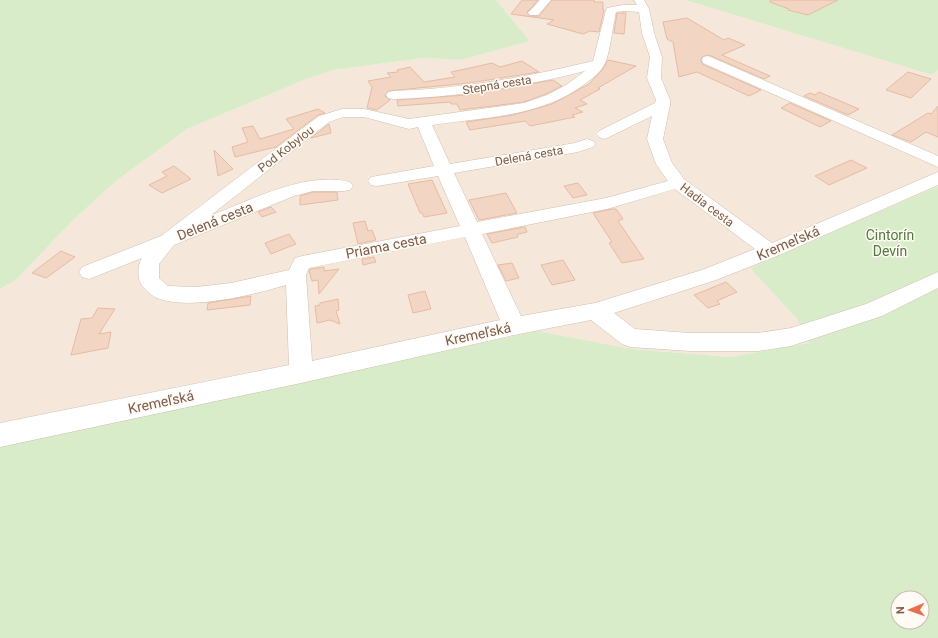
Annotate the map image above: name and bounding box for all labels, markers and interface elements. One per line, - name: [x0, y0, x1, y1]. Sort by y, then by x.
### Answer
- street label: Stepná cesta: [462, 73, 532, 97]
- street label: Pod Kobylou: [255, 123, 317, 175]
- street label: Delená cesta: [494, 143, 564, 169]
- street label: Hadia cesta: [677, 180, 737, 230]
- street label: Delená cesta: [175, 199, 255, 243]
- street label: Kremeľská: [754, 223, 822, 263]
- park label: Cintorín Devín: [866, 227, 914, 259]
- street label: Priama cesta: [344, 230, 428, 262]
- street label: Kremeľská: [444, 319, 512, 349]
- street label: Kremeľská: [127, 387, 195, 417]
- north arrow: [890, 590, 930, 630]
- text: N: [894, 606, 907, 614]

